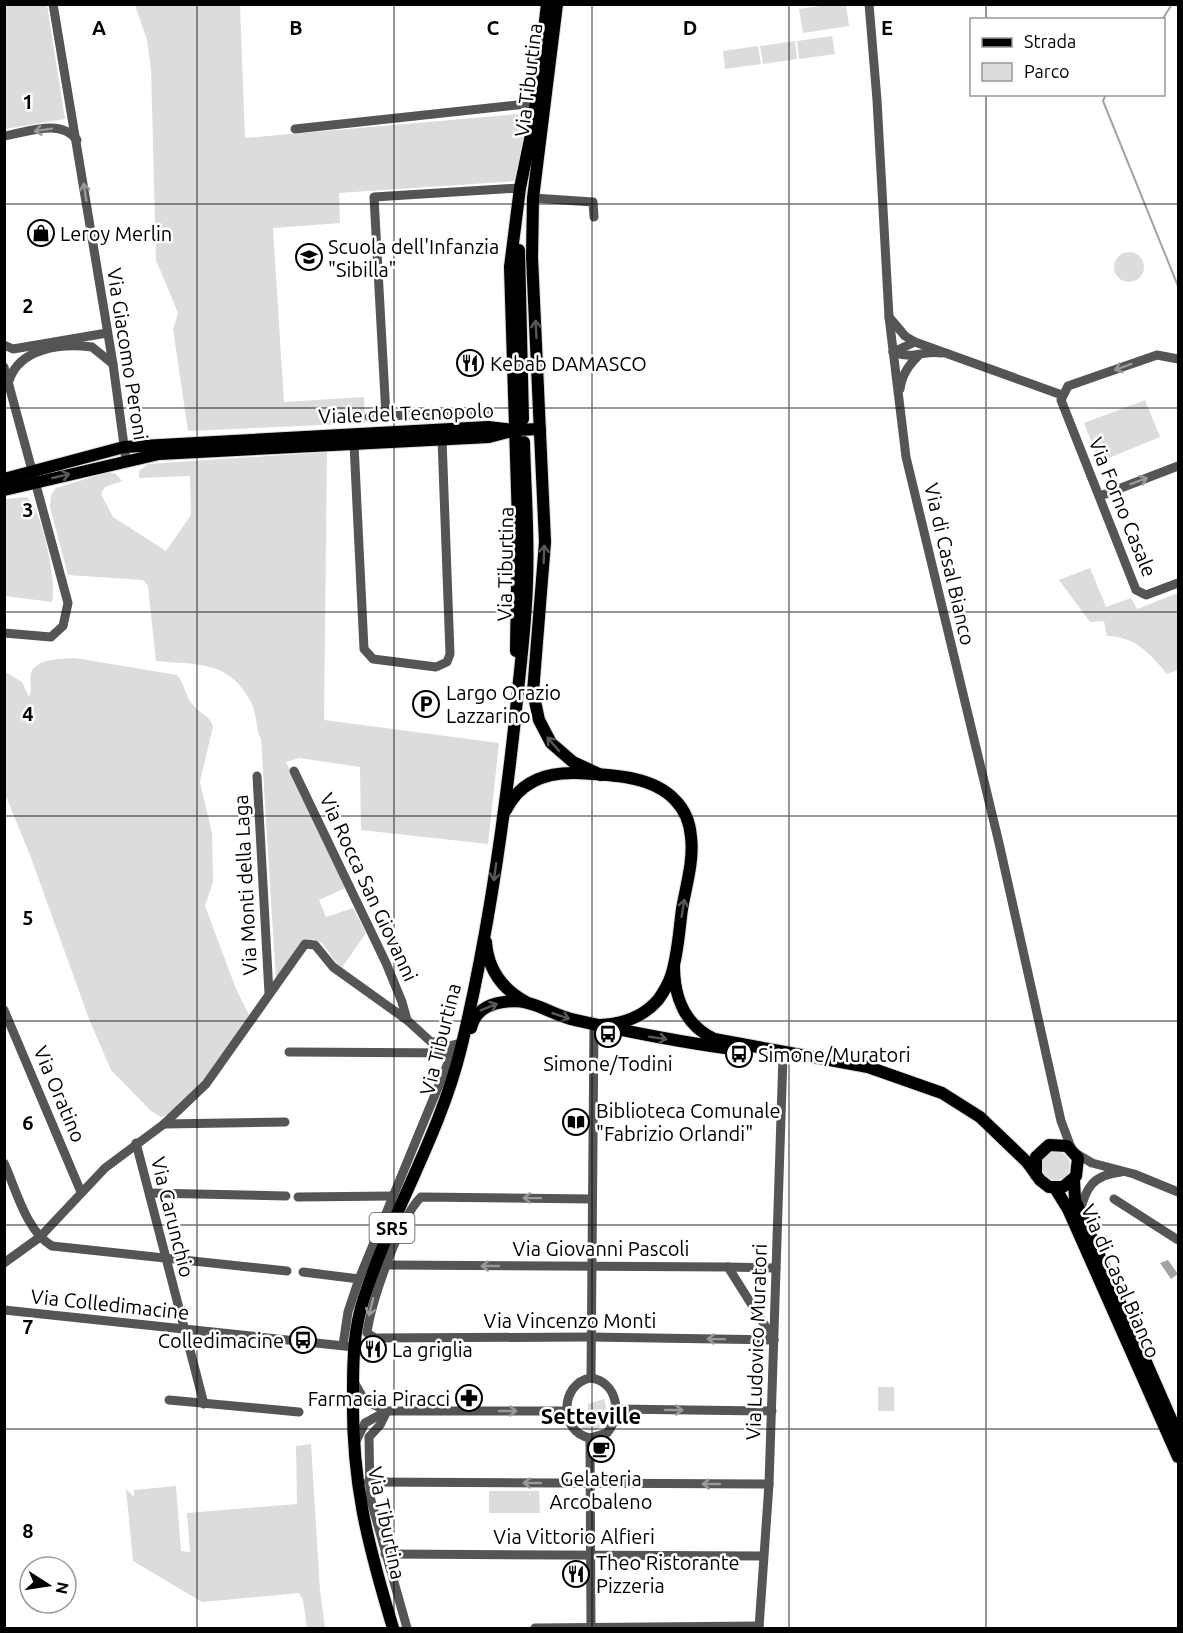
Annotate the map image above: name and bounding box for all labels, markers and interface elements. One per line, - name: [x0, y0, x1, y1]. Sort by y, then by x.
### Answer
- text: A: [92, 16, 106, 39]
- text: B: [289, 16, 303, 39]
- text: C: [487, 16, 500, 39]
- text: D: [683, 16, 697, 39]
- text: E: [881, 16, 893, 39]
- legend: [970, 18, 1165, 96]
- street label: Via Tiburtina: [510, 22, 546, 138]
- text: Strada: [1024, 31, 1076, 51]
- text: Parco: [1024, 61, 1070, 81]
- text: 1: [22, 90, 34, 113]
- one-way arrow: [34, 124, 53, 135]
- one-way arrow: [80, 183, 91, 203]
- shop icon: Leroy Merlin: [26, 218, 56, 248]
- place label: Leroy Merlin: [60, 222, 172, 245]
- place label: Scuola dell'Infanzia "Sibilla": [328, 235, 499, 281]
- school or university icon: Scuola dell'Infanzia "Sibilla": [294, 242, 324, 272]
- street label: Via Giacomo Peroni: [103, 266, 153, 442]
- text: 2: [22, 294, 34, 317]
- one-way arrow: [531, 319, 542, 339]
- restaurant icon: Kebab DAMASCO: [455, 348, 485, 378]
- place label: Kebab DAMASCO: [490, 352, 647, 375]
- one-way arrow: [1114, 362, 1133, 373]
- street label: Viale del Tecnopolo: [318, 398, 494, 428]
- street label: Via Forno Casale: [1085, 434, 1161, 580]
- one-way arrow: [51, 469, 70, 481]
- one-way arrow: [1129, 475, 1148, 486]
- street label: Via di Casal Bianco: [920, 481, 980, 647]
- text: 3: [22, 498, 34, 521]
- street label: Via Tiburtina: [493, 507, 517, 621]
- one-way arrow: [539, 545, 550, 565]
- place label: Largo Orazio Lazzarino: [446, 681, 561, 727]
- parking icon: Largo Orazio Lazzarino: [411, 689, 441, 719]
- text: 4: [22, 702, 34, 725]
- one-way arrow: [546, 736, 560, 751]
- street label: Via Rocca San Giovanni: [315, 789, 423, 985]
- street label: Via Monti della Laga: [229, 794, 261, 976]
- one-way arrow: [489, 861, 500, 881]
- one-way arrow: [677, 899, 688, 919]
- text: 5: [22, 906, 34, 929]
- street label: Via Tiburtina: [415, 981, 465, 1097]
- one-way arrow: [480, 1001, 498, 1012]
- one-way arrow: [551, 1011, 570, 1022]
- bus stop icon: Simone/Todini: [593, 1019, 623, 1049]
- one-way arrow: [648, 1033, 668, 1044]
- bus stop icon: Simone/Muratori: [724, 1039, 754, 1069]
- street label: Via Oratino: [29, 1042, 91, 1146]
- place label: Simone/Muratori: [758, 1043, 911, 1066]
- place label: Simone/Todini: [543, 1052, 673, 1075]
- place label: Biblioteca Comunale "Fabrizio Orlandi": [596, 1099, 781, 1145]
- library icon: Biblioteca Comunale "Fabrizio Orlandi": [561, 1107, 591, 1137]
- text: 6: [22, 1111, 34, 1134]
- street label: Via Carunchio: [147, 1154, 199, 1280]
- one-way arrow: [522, 1192, 542, 1204]
- street label: Via di Casal Bianco: [1077, 1201, 1165, 1361]
- road number: SR5: [370, 1213, 414, 1243]
- street label: Via Giovanni Pascoli: [513, 1237, 689, 1260]
- street label: Via Ludovico Muratori: [741, 1243, 771, 1441]
- one-way arrow: [480, 1260, 500, 1272]
- street label: Via Colledimacine: [30, 1284, 190, 1324]
- one-way arrow: [365, 1297, 377, 1316]
- street label: Via Vincenzo Monti: [484, 1309, 656, 1332]
- text: 7: [22, 1315, 34, 1338]
- bus stop icon: Colledimacine: [288, 1325, 318, 1355]
- place label: Colledimacine: [158, 1329, 284, 1352]
- one-way arrow: [706, 1333, 726, 1345]
- restaurant icon: La griglia: [358, 1334, 388, 1364]
- place label: La griglia: [392, 1338, 473, 1361]
- pharmacy icon: Farmacia Piracci: [454, 1383, 484, 1413]
- place label: Farmacia Piracci: [308, 1387, 450, 1410]
- district label: Setteville: [541, 1403, 641, 1428]
- one-way arrow: [664, 1404, 684, 1416]
- one-way arrow: [498, 1405, 518, 1417]
- cafe icon: Gelateria Arcobaleno: [586, 1434, 616, 1464]
- street label: Via Tiburtina: [364, 1465, 410, 1581]
- place label: Gelateria Arcobaleno: [550, 1467, 652, 1513]
- one-way arrow: [523, 1477, 543, 1489]
- one-way arrow: [701, 1478, 721, 1490]
- text: 8: [22, 1519, 34, 1542]
- street label: Via Vittorio Alfieri: [493, 1525, 655, 1548]
- place label: Theo Ristorante Pizzeria: [596, 1551, 740, 1597]
- north arrow: [18, 1555, 78, 1615]
- restaurant icon: Theo Ristorante Pizzeria: [561, 1559, 591, 1589]
- text: N: [53, 1580, 73, 1596]

